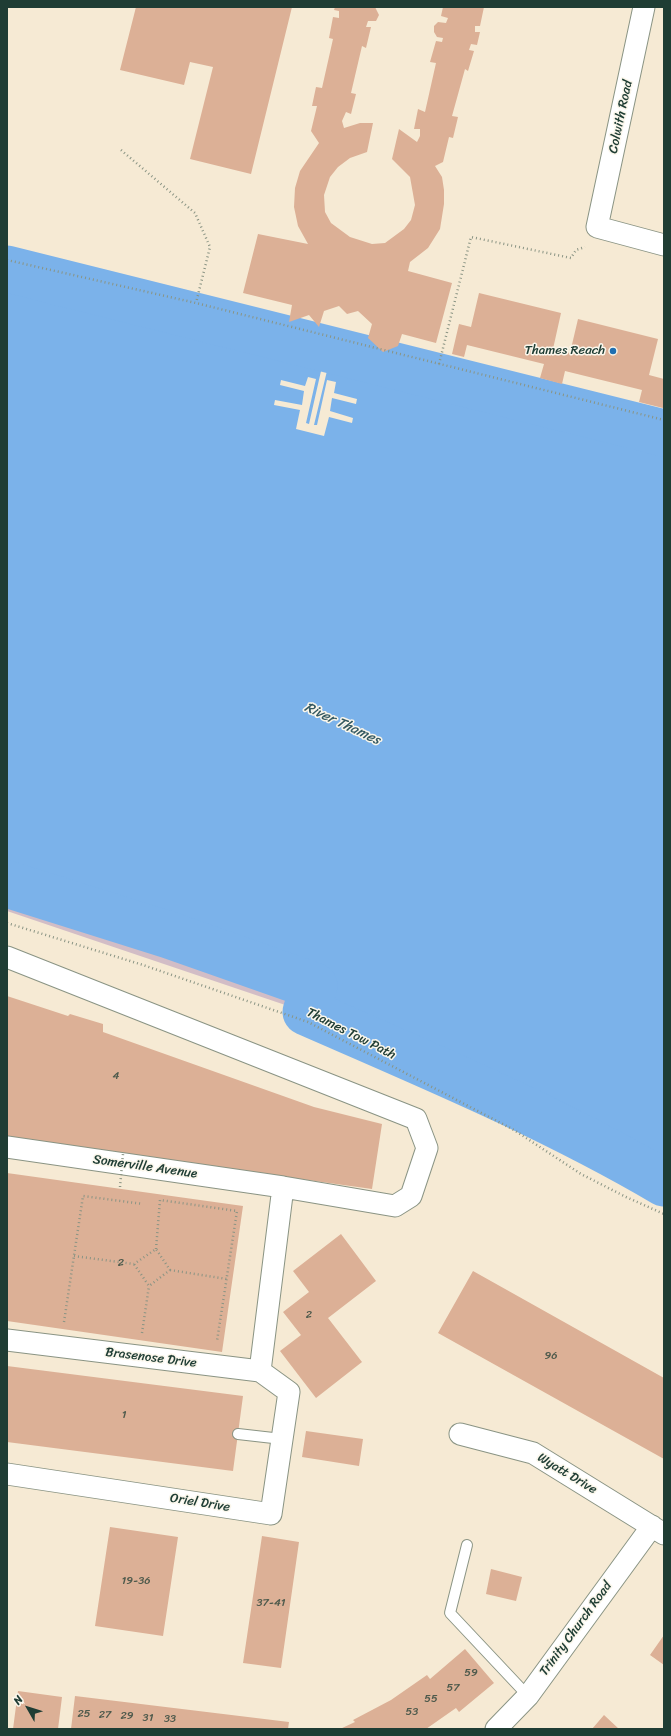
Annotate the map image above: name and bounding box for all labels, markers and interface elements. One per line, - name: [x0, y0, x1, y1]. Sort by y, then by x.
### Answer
- street label: Colwith Road: [606, 79, 636, 155]
- place label: Thames Reach: [525, 343, 605, 359]
- marker: Thames Reach: [608, 346, 618, 356]
- water label: River Thames: [302, 699, 382, 749]
- street label: Thames Tow Path: [304, 1005, 398, 1063]
- house number: 4: [113, 1069, 119, 1083]
- street label: Somerville Avenue: [92, 1152, 198, 1182]
- house number: 2: [118, 1256, 124, 1270]
- house number: 2: [306, 1308, 312, 1322]
- street label: Brasenose Drive: [105, 1345, 197, 1371]
- house number: 96: [544, 1349, 558, 1363]
- house number: 1: [122, 1408, 126, 1422]
- street label: Wyatt Drive: [534, 1450, 600, 1498]
- street label: Oriel Drive: [169, 1491, 231, 1515]
- house number: 19-36: [122, 1574, 150, 1588]
- street label: Trinity Church Road: [537, 1579, 615, 1679]
- house number: 37-41: [256, 1596, 286, 1610]
- house number: 59: [464, 1666, 478, 1680]
- house number: 57: [446, 1681, 460, 1695]
- north arrow: [8, 1688, 48, 1728]
- text: N: [9, 1691, 28, 1709]
- house number: 55: [424, 1692, 438, 1706]
- house number: 53: [406, 1705, 418, 1719]
- house number: 25: [77, 1707, 91, 1721]
- house number: 27: [99, 1708, 111, 1722]
- house number: 29: [120, 1709, 134, 1723]
- house number: 31: [143, 1711, 153, 1725]
- house number: 33: [164, 1712, 176, 1726]

